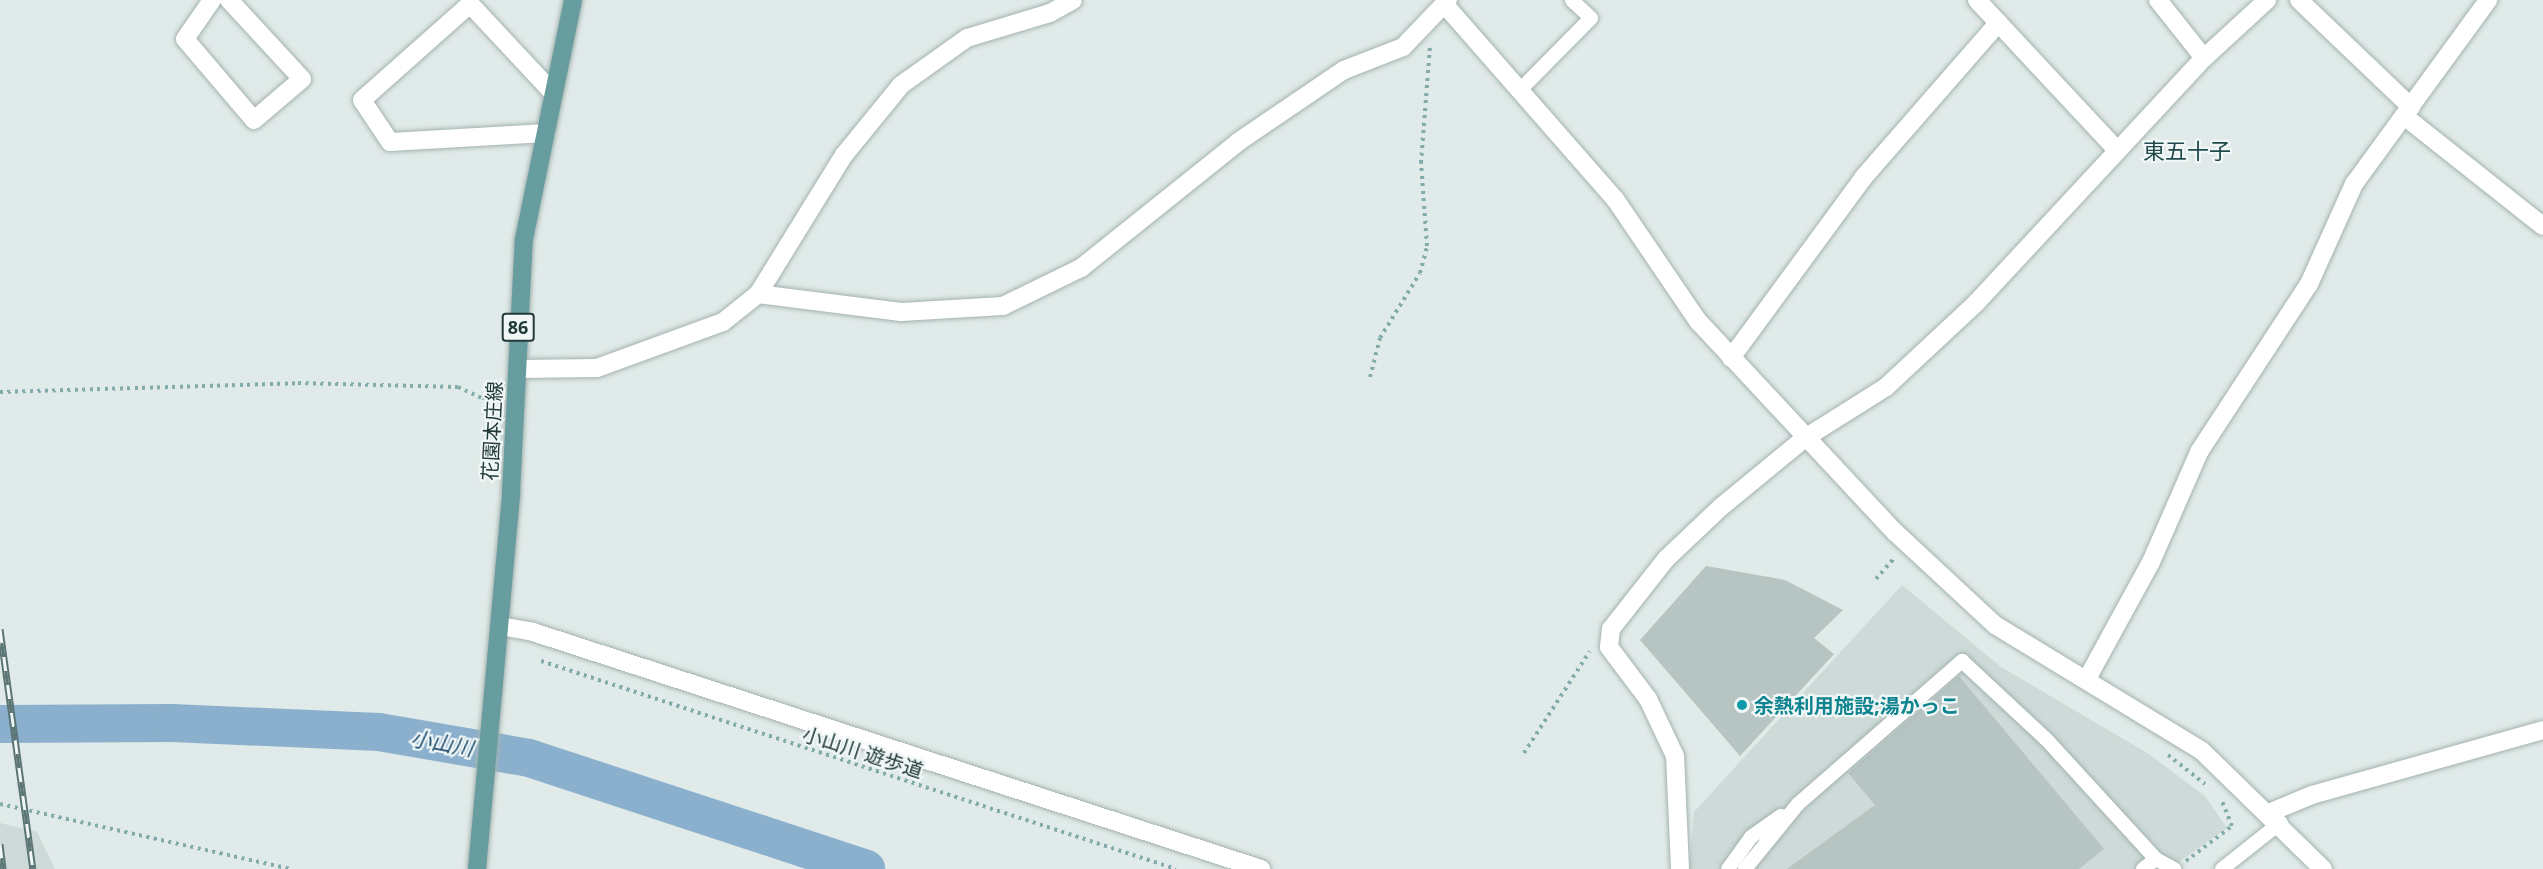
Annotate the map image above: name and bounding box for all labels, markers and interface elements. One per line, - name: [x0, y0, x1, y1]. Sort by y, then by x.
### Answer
- district label: 東五十子: [2143, 138, 2231, 164]
- road number: 86: [502, 312, 534, 342]
- street label: 花園本庄線: [477, 380, 507, 482]
- place label: 余熱利用施設;湯かっこ: [1754, 693, 1960, 717]
- marker: 余熱利用施設;湯かっこ: [1735, 698, 1749, 712]
- street label: 小山川 遊歩道: [800, 721, 926, 783]
- water label: 小山川: [409, 725, 475, 761]

